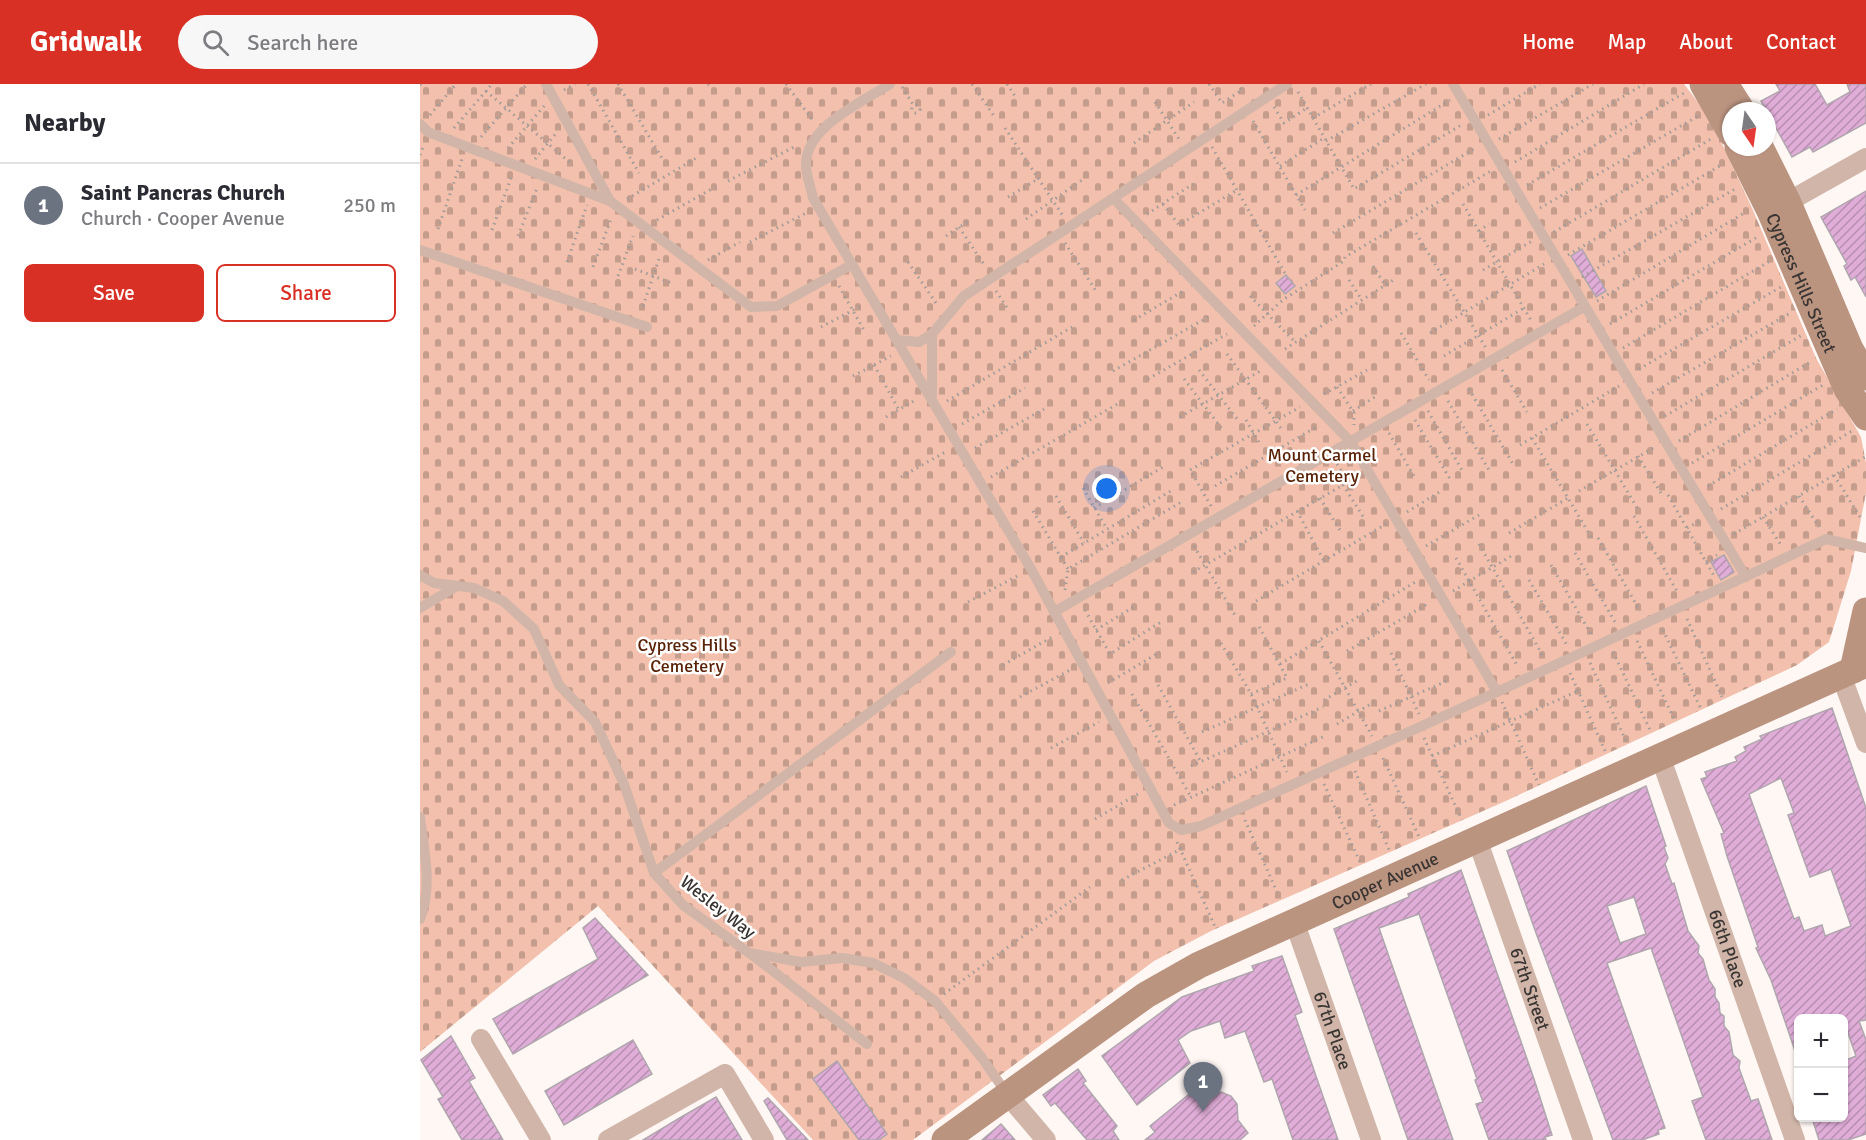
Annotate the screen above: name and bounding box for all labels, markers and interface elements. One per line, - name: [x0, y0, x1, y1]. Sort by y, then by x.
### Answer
- search box: [178, 15, 598, 69]
- text: Gridwalk: [30, 25, 142, 59]
- icon: search: [199, 26, 232, 59]
- text: Search here: [247, 29, 358, 56]
- text: Home: [1522, 29, 1575, 55]
- text: Map: [1608, 29, 1646, 55]
- text: About: [1679, 29, 1733, 55]
- text: Contact: [1766, 29, 1836, 55]
- north arrow: [1722, 102, 1776, 156]
- text: Nearby: [24, 107, 105, 139]
- text: Saint Pancras Church: [81, 179, 285, 206]
- text: 1: [38, 193, 49, 218]
- text: 250 m: [343, 193, 396, 218]
- text: Church · Cooper Avenue: [81, 206, 285, 231]
- street label: Cypress Hills Street: [1761, 210, 1841, 356]
- button: Save: [24, 264, 204, 322]
- button: Share: [216, 264, 396, 322]
- park label: Mount Carmel Cemetery: [1268, 444, 1376, 487]
- your location: [1092, 474, 1121, 503]
- park label: Cypress Hills Cemetery: [637, 634, 737, 677]
- street label: Cooper Avenue: [1328, 847, 1442, 915]
- street label: Wesley Way: [676, 871, 761, 944]
- street label: 66th Place: [1704, 906, 1752, 991]
- street label: 67th Street: [1505, 945, 1555, 1033]
- street label: 67th Place: [1309, 988, 1356, 1073]
- map controls: [1794, 1014, 1848, 1122]
- button: +: [1794, 1014, 1848, 1068]
- pin: 1: [1184, 1062, 1222, 1112]
- button: −: [1794, 1068, 1848, 1122]

